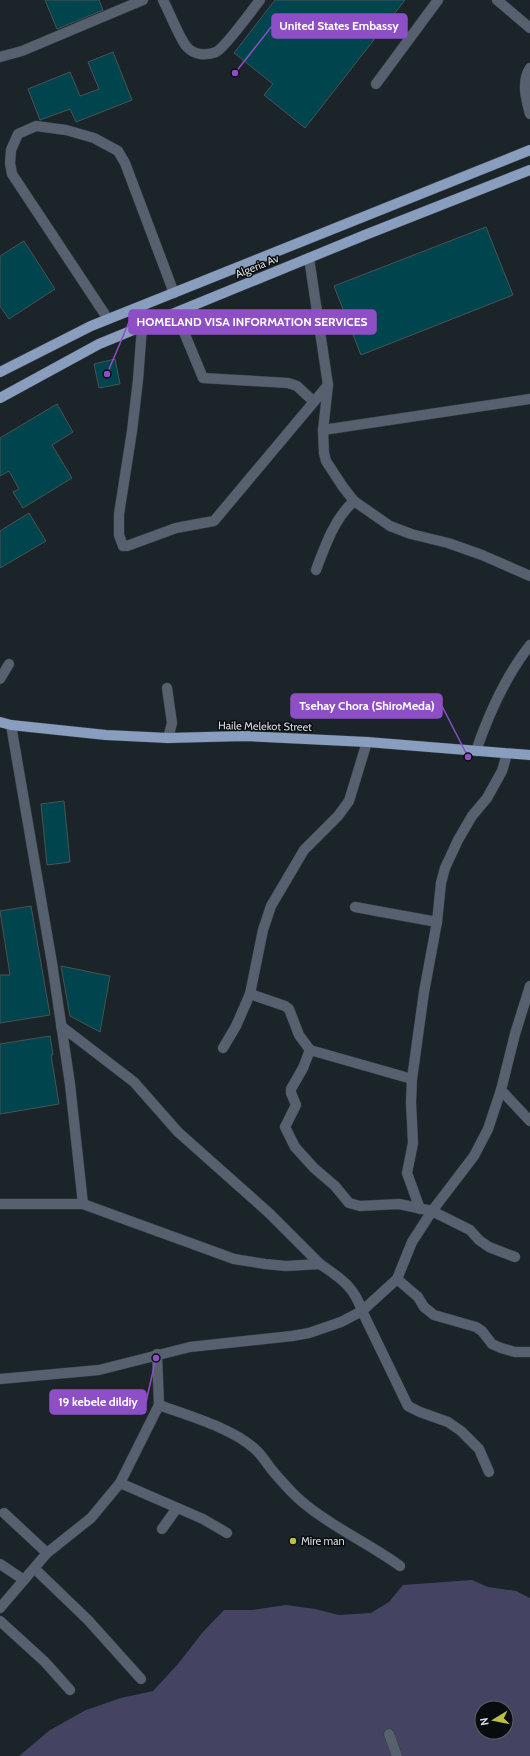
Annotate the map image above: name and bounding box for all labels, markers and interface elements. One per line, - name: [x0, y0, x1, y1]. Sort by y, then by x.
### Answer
- callout: United States Embassy: [272, 14, 407, 38]
- text: United States Embassy: [279, 18, 399, 33]
- street label: Algeria Av: [233, 251, 281, 281]
- callout: HOMELAND VISA INFORMATION SERVICES: [129, 310, 376, 334]
- text: HOMELAND VISA INFORMATION SERVICES: [137, 314, 367, 329]
- callout: Tsehay Chora (ShiroMeda): [291, 694, 442, 718]
- text: Tsehay Chora (ShiroMeda): [299, 698, 435, 713]
- street label: Haile Melekot Street: [218, 718, 312, 734]
- callout: 19 kebele dildiy: [50, 1390, 146, 1414]
- text: 19 kebele dildiy: [58, 1394, 138, 1409]
- place label: Mire man: [301, 1534, 345, 1548]
- marker: Mire man: [288, 1536, 298, 1546]
- north arrow: [474, 1700, 514, 1740]
- text: N: [477, 1717, 492, 1727]

